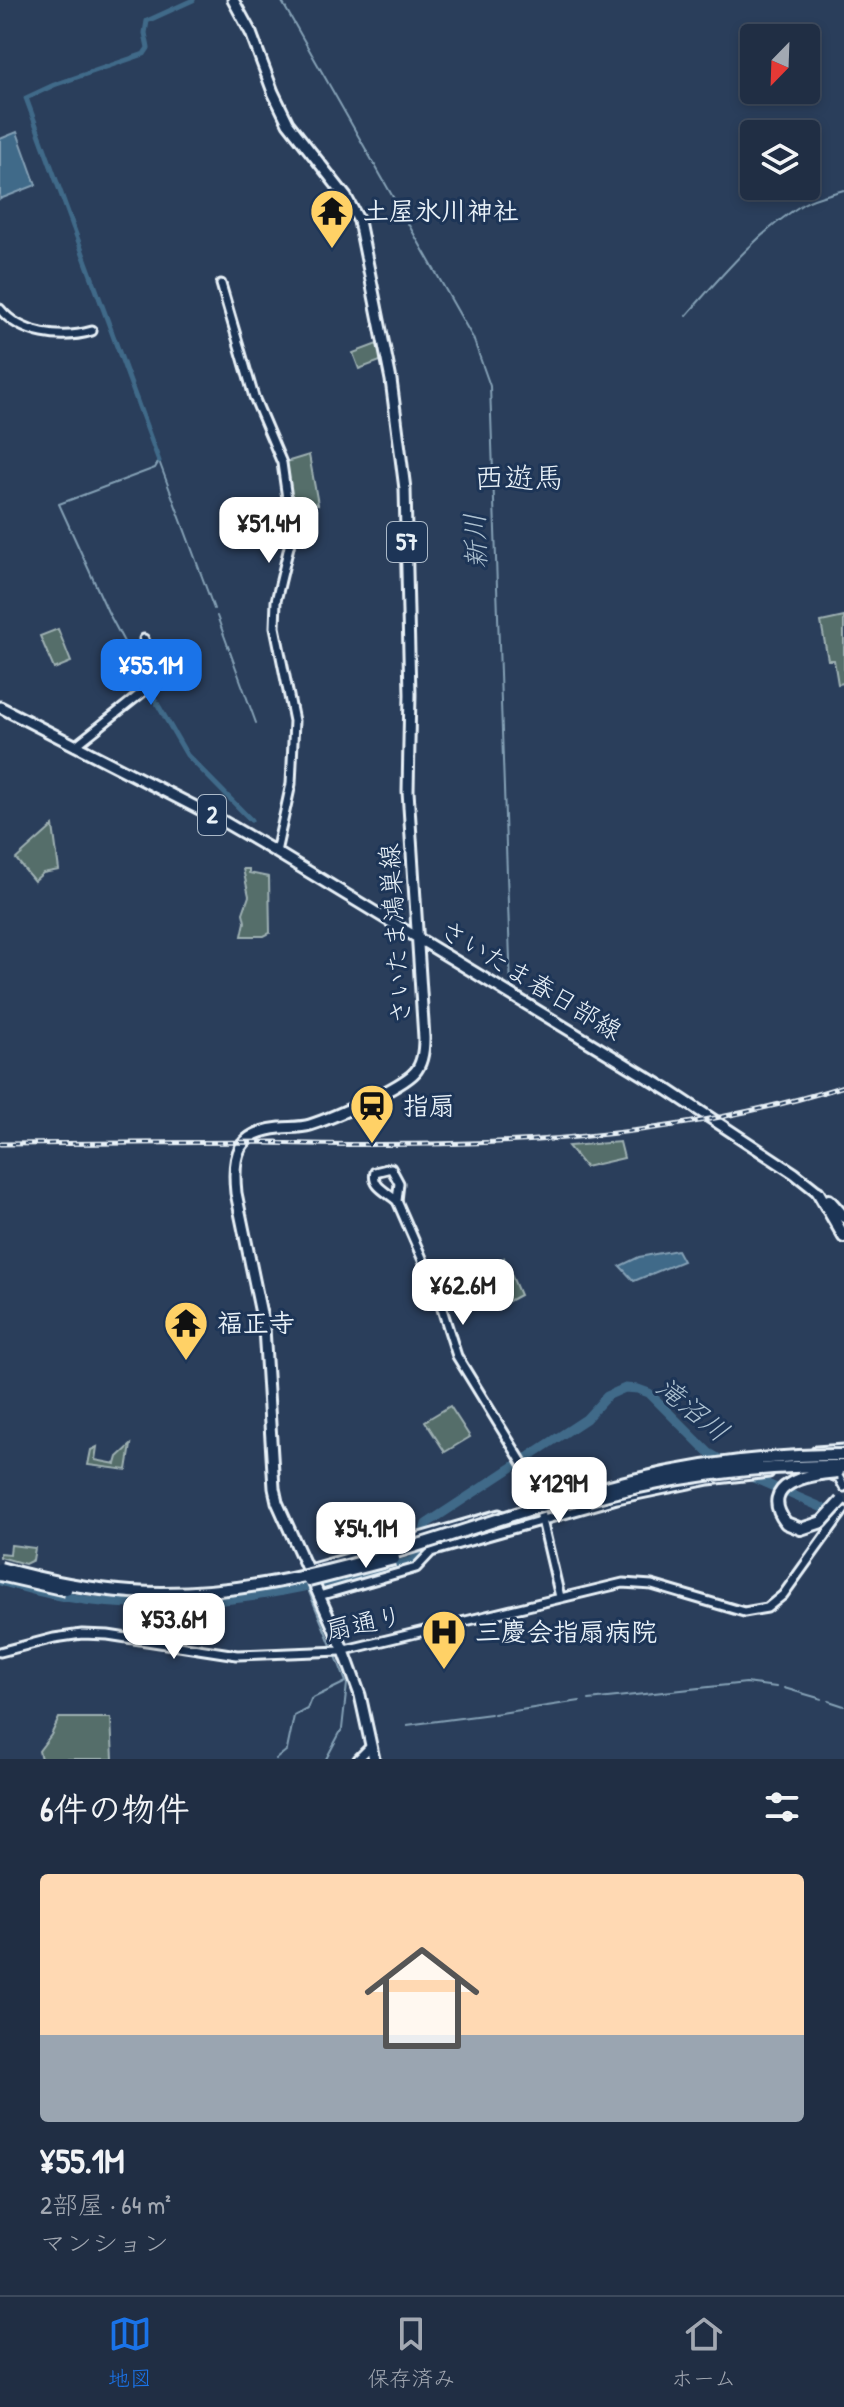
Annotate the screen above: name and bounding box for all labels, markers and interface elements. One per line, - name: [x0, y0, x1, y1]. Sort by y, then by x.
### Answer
- north arrow: [740, 24, 820, 104]
- map controls: [740, 24, 820, 200]
- button: layers: [740, 120, 820, 200]
- temple icon: 土屋氷川神社: [308, 187, 356, 250]
- place label: 土屋氷川神社: [363, 193, 519, 228]
- district label: 西遊馬: [474, 457, 564, 497]
- pin: ¥51.4M: [204, 497, 334, 565]
- text: ¥51.4M: [237, 505, 301, 540]
- water label: 新川: [455, 512, 495, 570]
- road number: 57: [387, 522, 427, 562]
- pin: ¥55.1M: [86, 639, 216, 707]
- text: ¥55.1M: [119, 647, 183, 682]
- road number: 2: [198, 795, 226, 835]
- street label: さいたま鴻巣線: [371, 843, 418, 1026]
- street label: さいたま春日部線: [434, 911, 629, 1048]
- station icon: 指扇: [348, 1082, 396, 1145]
- place label: 指扇: [403, 1088, 455, 1123]
- pin: ¥62.6M: [398, 1259, 528, 1327]
- text: ¥62.6M: [430, 1267, 496, 1302]
- temple icon: 福正寺: [162, 1299, 210, 1362]
- place label: 福正寺: [217, 1305, 295, 1340]
- water label: 滝沼川: [648, 1368, 738, 1450]
- pin: ¥129M: [503, 1457, 615, 1525]
- text: ¥129M: [530, 1465, 588, 1500]
- pin: ¥54.1M: [301, 1502, 431, 1570]
- text: ¥54.1M: [334, 1510, 398, 1545]
- pin: ¥53.6M: [109, 1593, 239, 1661]
- street label: 扇通り: [322, 1597, 406, 1648]
- text: ¥53.6M: [141, 1601, 207, 1636]
- hospital icon: 三慶会指扇病院: [420, 1608, 468, 1671]
- place label: 三慶会指扇病院: [475, 1614, 657, 1649]
- icon: filters: [760, 1785, 804, 1829]
- text: 6件の物件: [40, 1786, 190, 1832]
- icon: home: [350, 1926, 494, 2070]
- text: ¥55.1M: [40, 2138, 124, 2184]
- text: 2部屋 · 64 m²: [40, 2187, 171, 2222]
- text: マンション: [40, 2225, 169, 2260]
- tab: 地図: [108, 2312, 152, 2393]
- tab: 保存済み: [367, 2312, 455, 2393]
- tab: ホーム: [671, 2312, 736, 2393]

